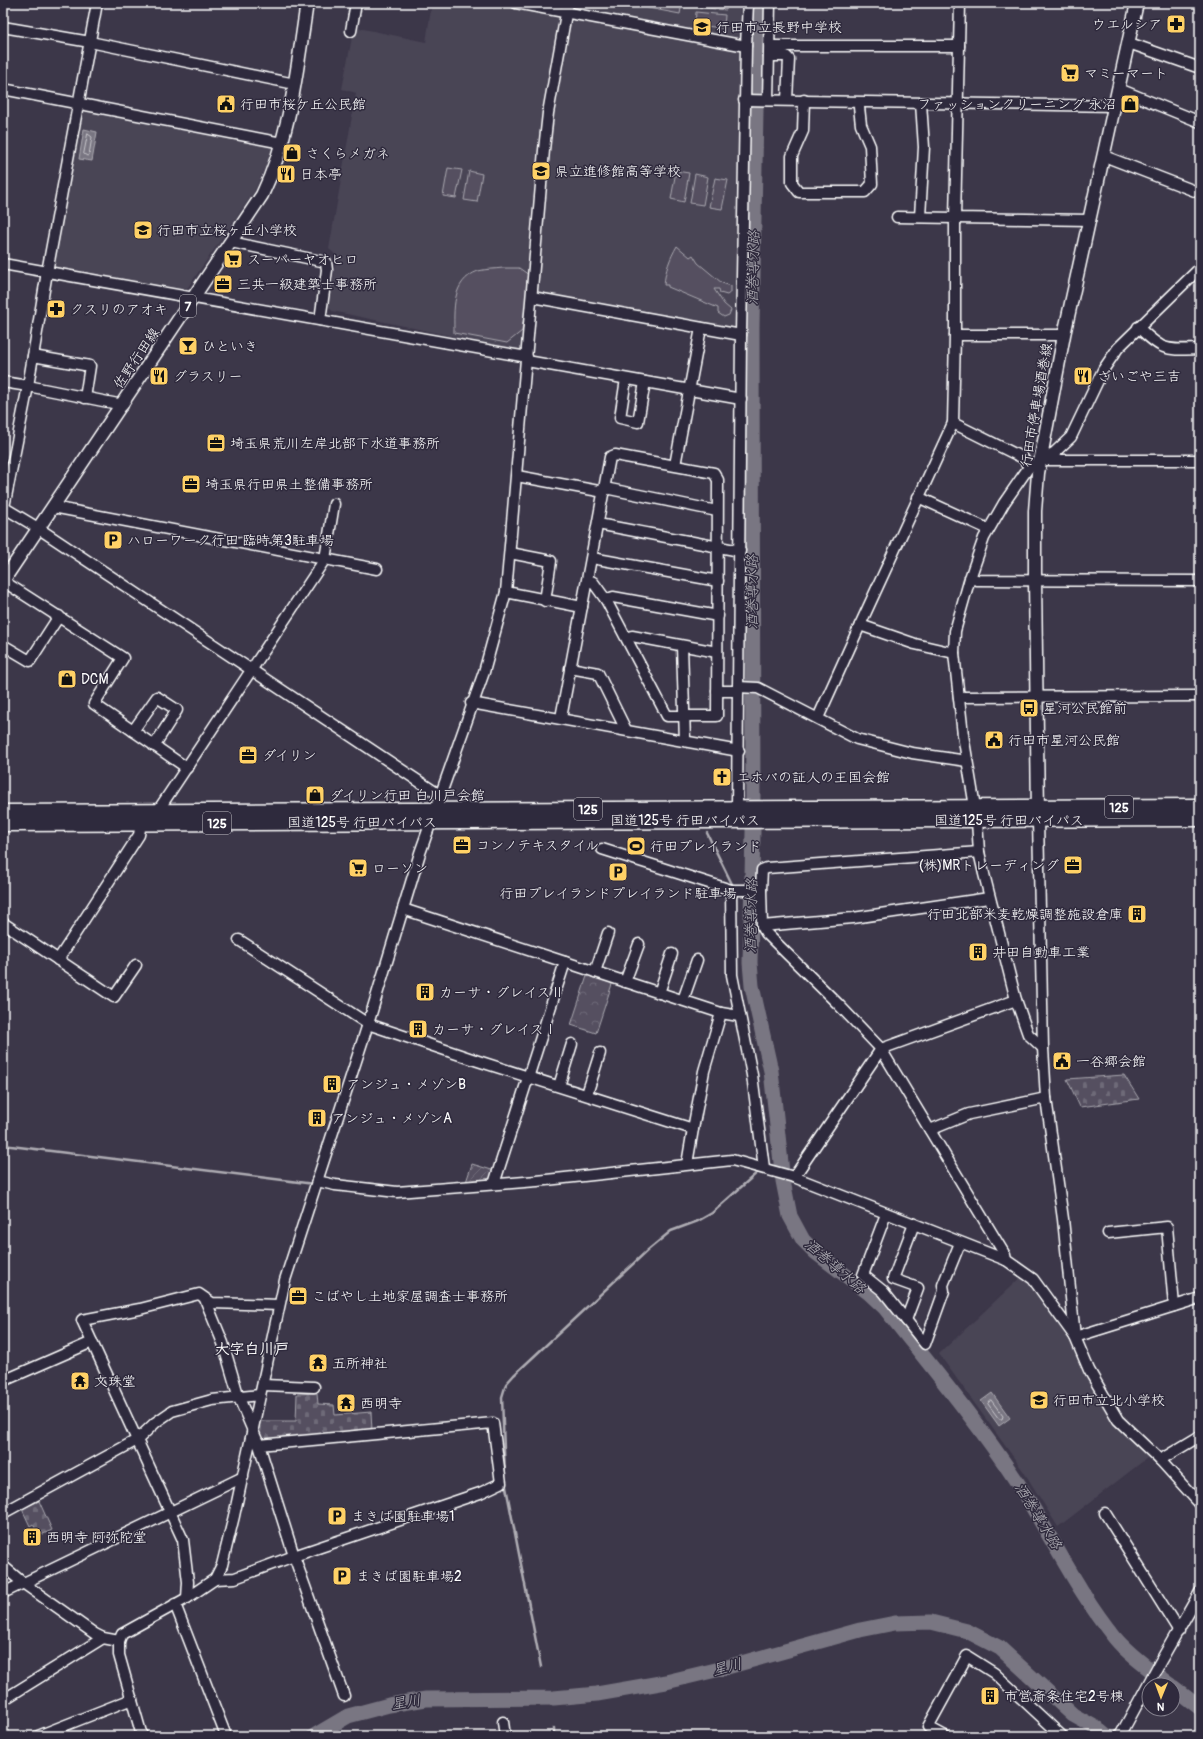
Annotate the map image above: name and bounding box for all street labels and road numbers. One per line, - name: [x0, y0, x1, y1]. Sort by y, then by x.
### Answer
- road number: 7: [180, 295, 196, 317]
- street label: 佐野行田線: [110, 325, 163, 392]
- street label: 行田市停車場酒巻線: [1017, 342, 1056, 469]
- road number: 125: [1105, 796, 1133, 818]
- road number: 125: [574, 798, 602, 820]
- road number: 125: [203, 812, 231, 834]
- street label: 国道125号 行田バイパス: [610, 812, 760, 829]
- street label: 国道125号 行田バイパス: [934, 812, 1084, 829]
- street label: 国道125号 行田バイパス: [287, 814, 437, 831]

